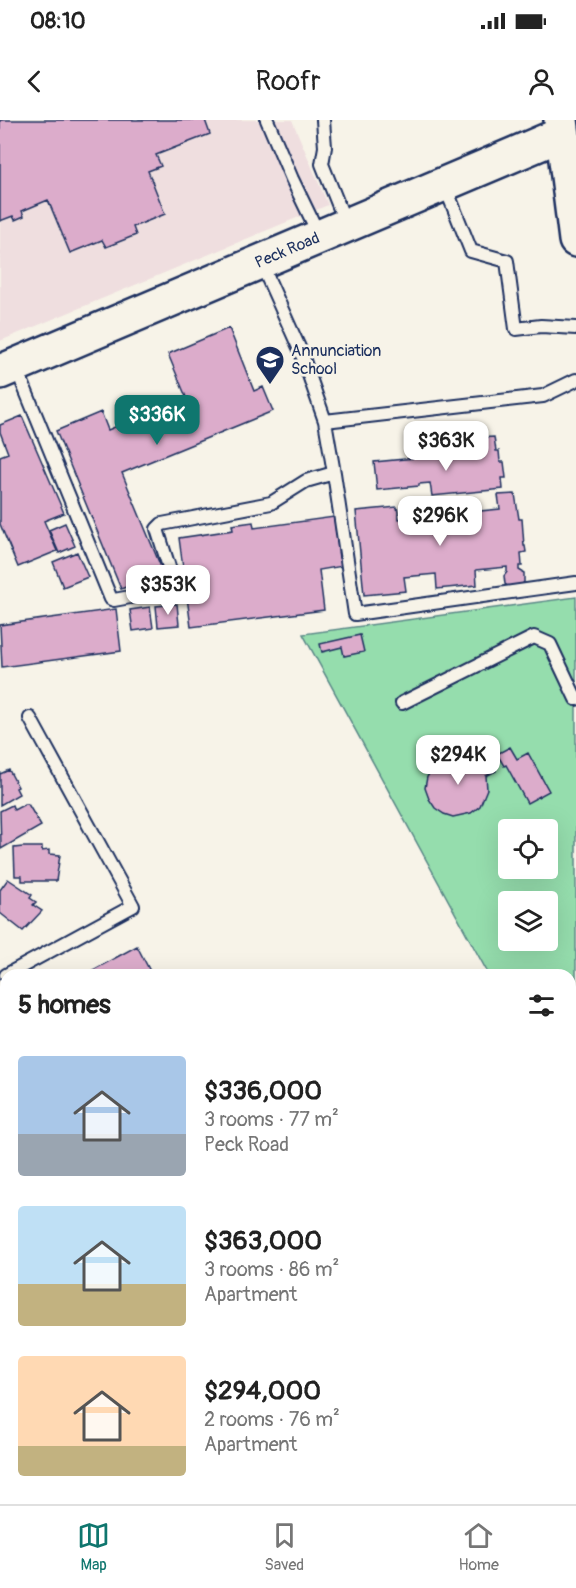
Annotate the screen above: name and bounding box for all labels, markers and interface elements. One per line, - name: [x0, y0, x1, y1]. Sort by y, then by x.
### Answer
- text: 08:10: [30, 7, 86, 35]
- icon: back: [18, 65, 51, 98]
- text: Roofr: [255, 65, 321, 98]
- icon: person: [525, 65, 558, 98]
- street label: Peck Road: [252, 228, 323, 273]
- place label: Annunciation School: [291, 341, 381, 379]
- school or university icon: Annunciation School: [254, 344, 286, 386]
- pin: $336K: [115, 395, 199, 446]
- text: $336K: [129, 402, 185, 427]
- pin: $363K: [404, 421, 488, 472]
- text: $363K: [418, 428, 474, 453]
- pin: $296K: [398, 496, 482, 547]
- text: $296K: [412, 503, 468, 528]
- pin: $353K: [126, 565, 210, 616]
- text: $353K: [140, 572, 196, 597]
- pin: $294K: [416, 735, 500, 786]
- text: $294K: [430, 742, 486, 767]
- map controls: [498, 819, 558, 951]
- button: locate: [498, 819, 558, 879]
- button: layers: [498, 891, 558, 951]
- text: 5 homes: [18, 989, 111, 1021]
- icon: filters: [525, 989, 558, 1022]
- text: $336,000: [204, 1075, 322, 1107]
- icon: home: [66, 1080, 138, 1152]
- text: 3 rooms · 77 m²: [204, 1107, 339, 1132]
- text: Peck Road: [204, 1132, 289, 1157]
- text: $363,000: [204, 1225, 322, 1257]
- icon: home: [66, 1230, 138, 1302]
- text: 3 rooms · 86 m²: [204, 1257, 339, 1282]
- text: Apartment: [204, 1282, 297, 1307]
- text: $294,000: [204, 1375, 321, 1407]
- icon: home: [66, 1380, 138, 1452]
- text: 2 rooms · 76 m²: [204, 1407, 340, 1432]
- text: Apartment: [204, 1432, 297, 1457]
- tab: Map: [77, 1519, 110, 1575]
- tab: Saved: [264, 1519, 304, 1575]
- tab: Home: [458, 1519, 499, 1575]

